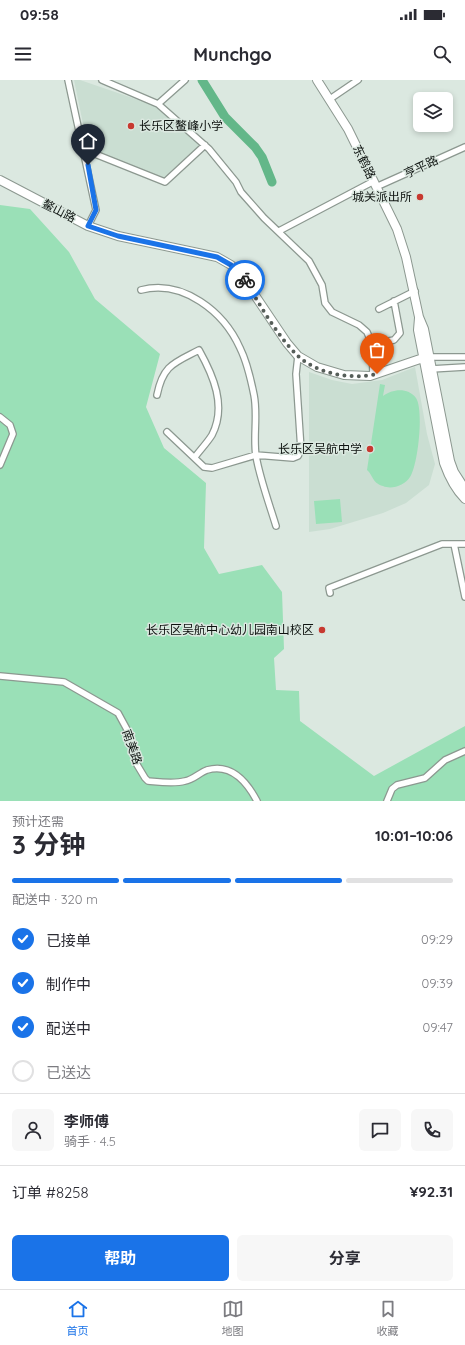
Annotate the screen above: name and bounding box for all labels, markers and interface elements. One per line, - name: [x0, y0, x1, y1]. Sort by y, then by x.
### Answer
- text: 09:58: [20, 5, 59, 24]
- icon: menu: [12, 43, 34, 65]
- text: Munchgo: [193, 43, 272, 66]
- icon: search: [431, 43, 453, 65]
- map controls: [413, 92, 453, 132]
- button: layers: [413, 92, 453, 132]
- place label: 长乐区鳌峰小学: [139, 118, 223, 133]
- marker: 长乐区鳌峰小学: [126, 121, 136, 131]
- pin: [71, 124, 105, 165]
- icon: home: [77, 130, 99, 152]
- street label: 东鹤路: [350, 142, 379, 181]
- street label: 亨平路: [401, 152, 440, 181]
- place label: 城关派出所: [352, 189, 412, 204]
- marker: 城关派出所: [415, 192, 425, 202]
- street label: 鳌山路: [40, 196, 79, 225]
- courier: [225, 260, 265, 300]
- icon: bike: [234, 269, 256, 291]
- pin: [360, 333, 394, 374]
- icon: bag: [366, 339, 388, 361]
- place label: 长乐区吴航中学: [278, 441, 362, 456]
- marker: 长乐区吴航中学: [365, 444, 375, 454]
- place label: 长乐区吴航中心幼儿园南山校区: [146, 622, 314, 637]
- marker: 长乐区吴航中心幼儿园南山校区: [317, 625, 327, 635]
- street label: 南美路: [120, 727, 145, 766]
- text: 预计还需: [12, 813, 64, 829]
- text: 10:01–10:06: [375, 826, 453, 845]
- text: 3 分钟: [12, 828, 85, 861]
- text: 配送中 · 320 m: [12, 891, 98, 907]
- icon: check: [12, 928, 34, 950]
- text: 已接单: [46, 931, 91, 950]
- text: 09:29: [421, 931, 453, 947]
- icon: check: [12, 972, 34, 994]
- text: 制作中: [46, 975, 91, 994]
- text: 09:39: [422, 975, 453, 991]
- icon: check: [12, 1016, 34, 1038]
- text: 配送中: [46, 1019, 91, 1038]
- text: 09:47: [422, 1019, 453, 1035]
- text: 已送达: [46, 1063, 91, 1082]
- button: person: [12, 1109, 54, 1151]
- button: chat: [359, 1109, 401, 1151]
- button: phone: [411, 1109, 453, 1151]
- text: 李师傅: [64, 1112, 109, 1131]
- text: 骑手 · 4.5: [64, 1133, 116, 1149]
- text: ¥92.31: [409, 1182, 453, 1201]
- text: 订单 #8258: [12, 1183, 89, 1202]
- button: 帮助: [12, 1235, 229, 1281]
- button: 分享: [237, 1235, 453, 1281]
- tab: 首页: [67, 1298, 89, 1338]
- tab: 地图: [222, 1298, 244, 1338]
- tab: 收藏: [377, 1298, 399, 1338]

